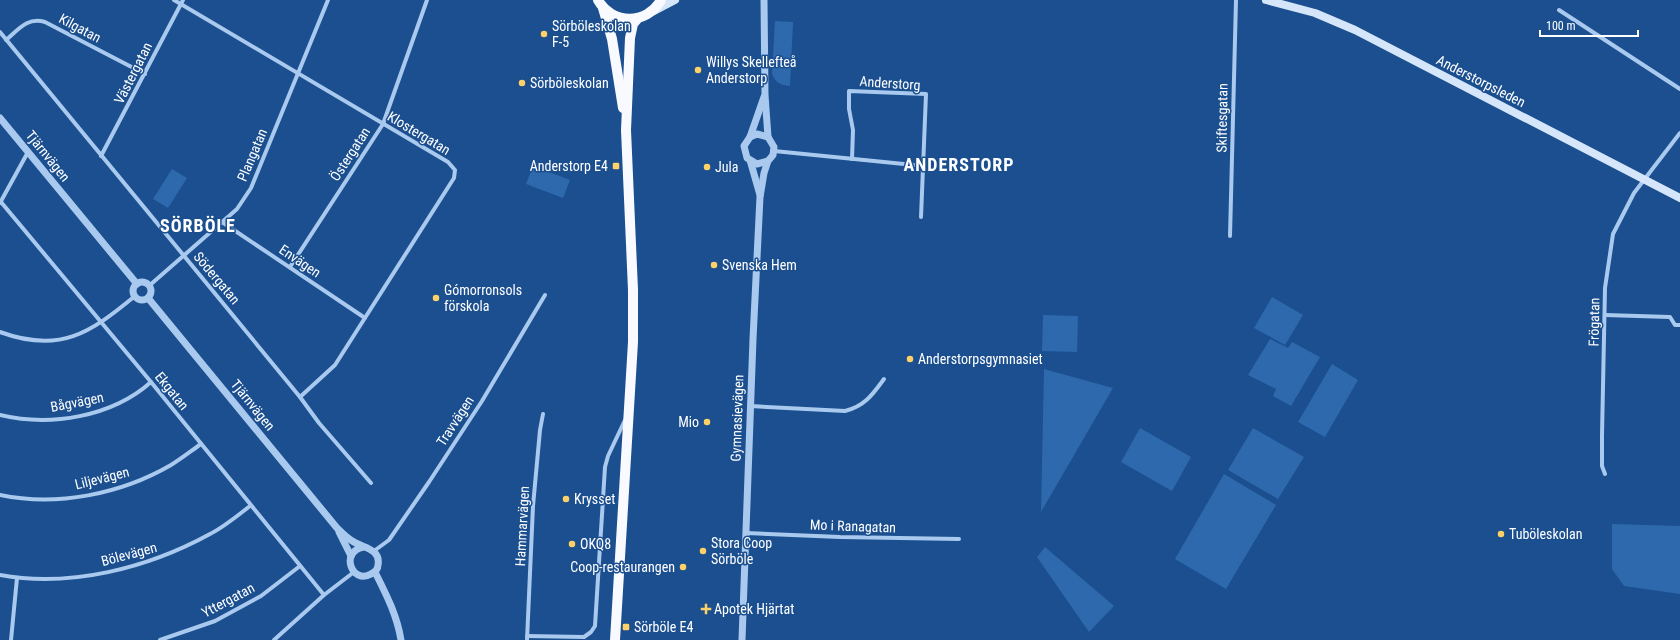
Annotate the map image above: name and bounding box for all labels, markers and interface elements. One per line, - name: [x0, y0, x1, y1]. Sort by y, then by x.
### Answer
- street label: Kilgatan: [56, 10, 104, 46]
- scale bar: [1540, 12, 1638, 38]
- place label: Sörböleskolan F-5: [552, 18, 631, 50]
- text: 100 m: [1546, 19, 1576, 33]
- marker: Sörböleskolan F-5: [539, 29, 549, 39]
- street label: Västergatan: [111, 40, 155, 106]
- street label: Anderstorpsleden: [1434, 52, 1528, 110]
- place label: Willys Skellefteå Anderstorp: [706, 54, 797, 86]
- marker: Willys Skellefteå Anderstorp: [693, 65, 703, 75]
- street label: Anderstorg: [859, 73, 921, 93]
- place label: Sörböleskolan: [530, 75, 609, 91]
- marker: Sörböleskolan: [517, 78, 527, 88]
- street label: Skiftesgatan: [1213, 83, 1231, 153]
- street label: Klostergatan: [385, 108, 453, 158]
- street label: Östergatan: [327, 124, 373, 184]
- street label: Plangatan: [234, 126, 270, 184]
- street label: Tjärnvägen: [23, 127, 73, 185]
- district label: ANDERSTORP: [903, 154, 1015, 175]
- place label: Anderstorp E4: [530, 158, 608, 174]
- place label: Jula: [715, 159, 738, 175]
- marker: Anderstorp E4: [611, 161, 621, 171]
- marker: Jula: [702, 162, 712, 172]
- district label: SÖRBÖLE: [160, 215, 236, 236]
- street label: Envägen: [276, 241, 324, 281]
- street label: Södergatan: [191, 249, 243, 307]
- place label: Svenska Hem: [722, 257, 797, 273]
- marker: Svenska Hem: [709, 260, 719, 270]
- place label: Gómorronsols förskola: [444, 282, 522, 314]
- marker: Gómorronsols förskola: [431, 293, 441, 303]
- street label: Frögatan: [1586, 297, 1602, 347]
- place label: Anderstorpsgymnasiet: [918, 351, 1043, 367]
- marker: Anderstorpsgymnasiet: [905, 354, 915, 364]
- street label: Ekgatan: [152, 369, 192, 413]
- street label: Gymnasievägen: [727, 374, 747, 462]
- street label: Tjärnvägen: [228, 376, 278, 434]
- street label: Bågvägen: [49, 389, 105, 415]
- street label: Travvägen: [433, 393, 477, 449]
- place label: Mio: [678, 414, 699, 430]
- marker: Mio: [702, 417, 712, 427]
- street label: Liljevägen: [73, 464, 131, 492]
- street label: Hammarvägen: [512, 485, 532, 567]
- place label: Krysset: [574, 491, 615, 507]
- marker: Krysset: [561, 494, 571, 504]
- street label: Mo i Ranagatan: [810, 517, 896, 535]
- place label: Tuböleskolan: [1509, 526, 1583, 542]
- marker: Tuböleskolan: [1496, 529, 1506, 539]
- place label: Stora Coop Sörböle: [711, 535, 772, 567]
- place label: OKQ8: [580, 536, 611, 552]
- street label: Bölevägen: [99, 539, 159, 569]
- marker: OKQ8: [567, 539, 577, 549]
- marker: Stora Coop Sörböle: [698, 546, 708, 556]
- place label: Coop-restaurangen: [570, 559, 675, 575]
- marker: Coop-restaurangen: [678, 562, 688, 572]
- street label: Yttergatan: [199, 579, 257, 621]
- place label: Apotek Hjärtat: [714, 601, 794, 617]
- marker: Apotek Hjärtat: [701, 604, 711, 614]
- place label: Sörböle E4: [634, 619, 693, 635]
- marker: Sörböle E4: [621, 622, 631, 632]

